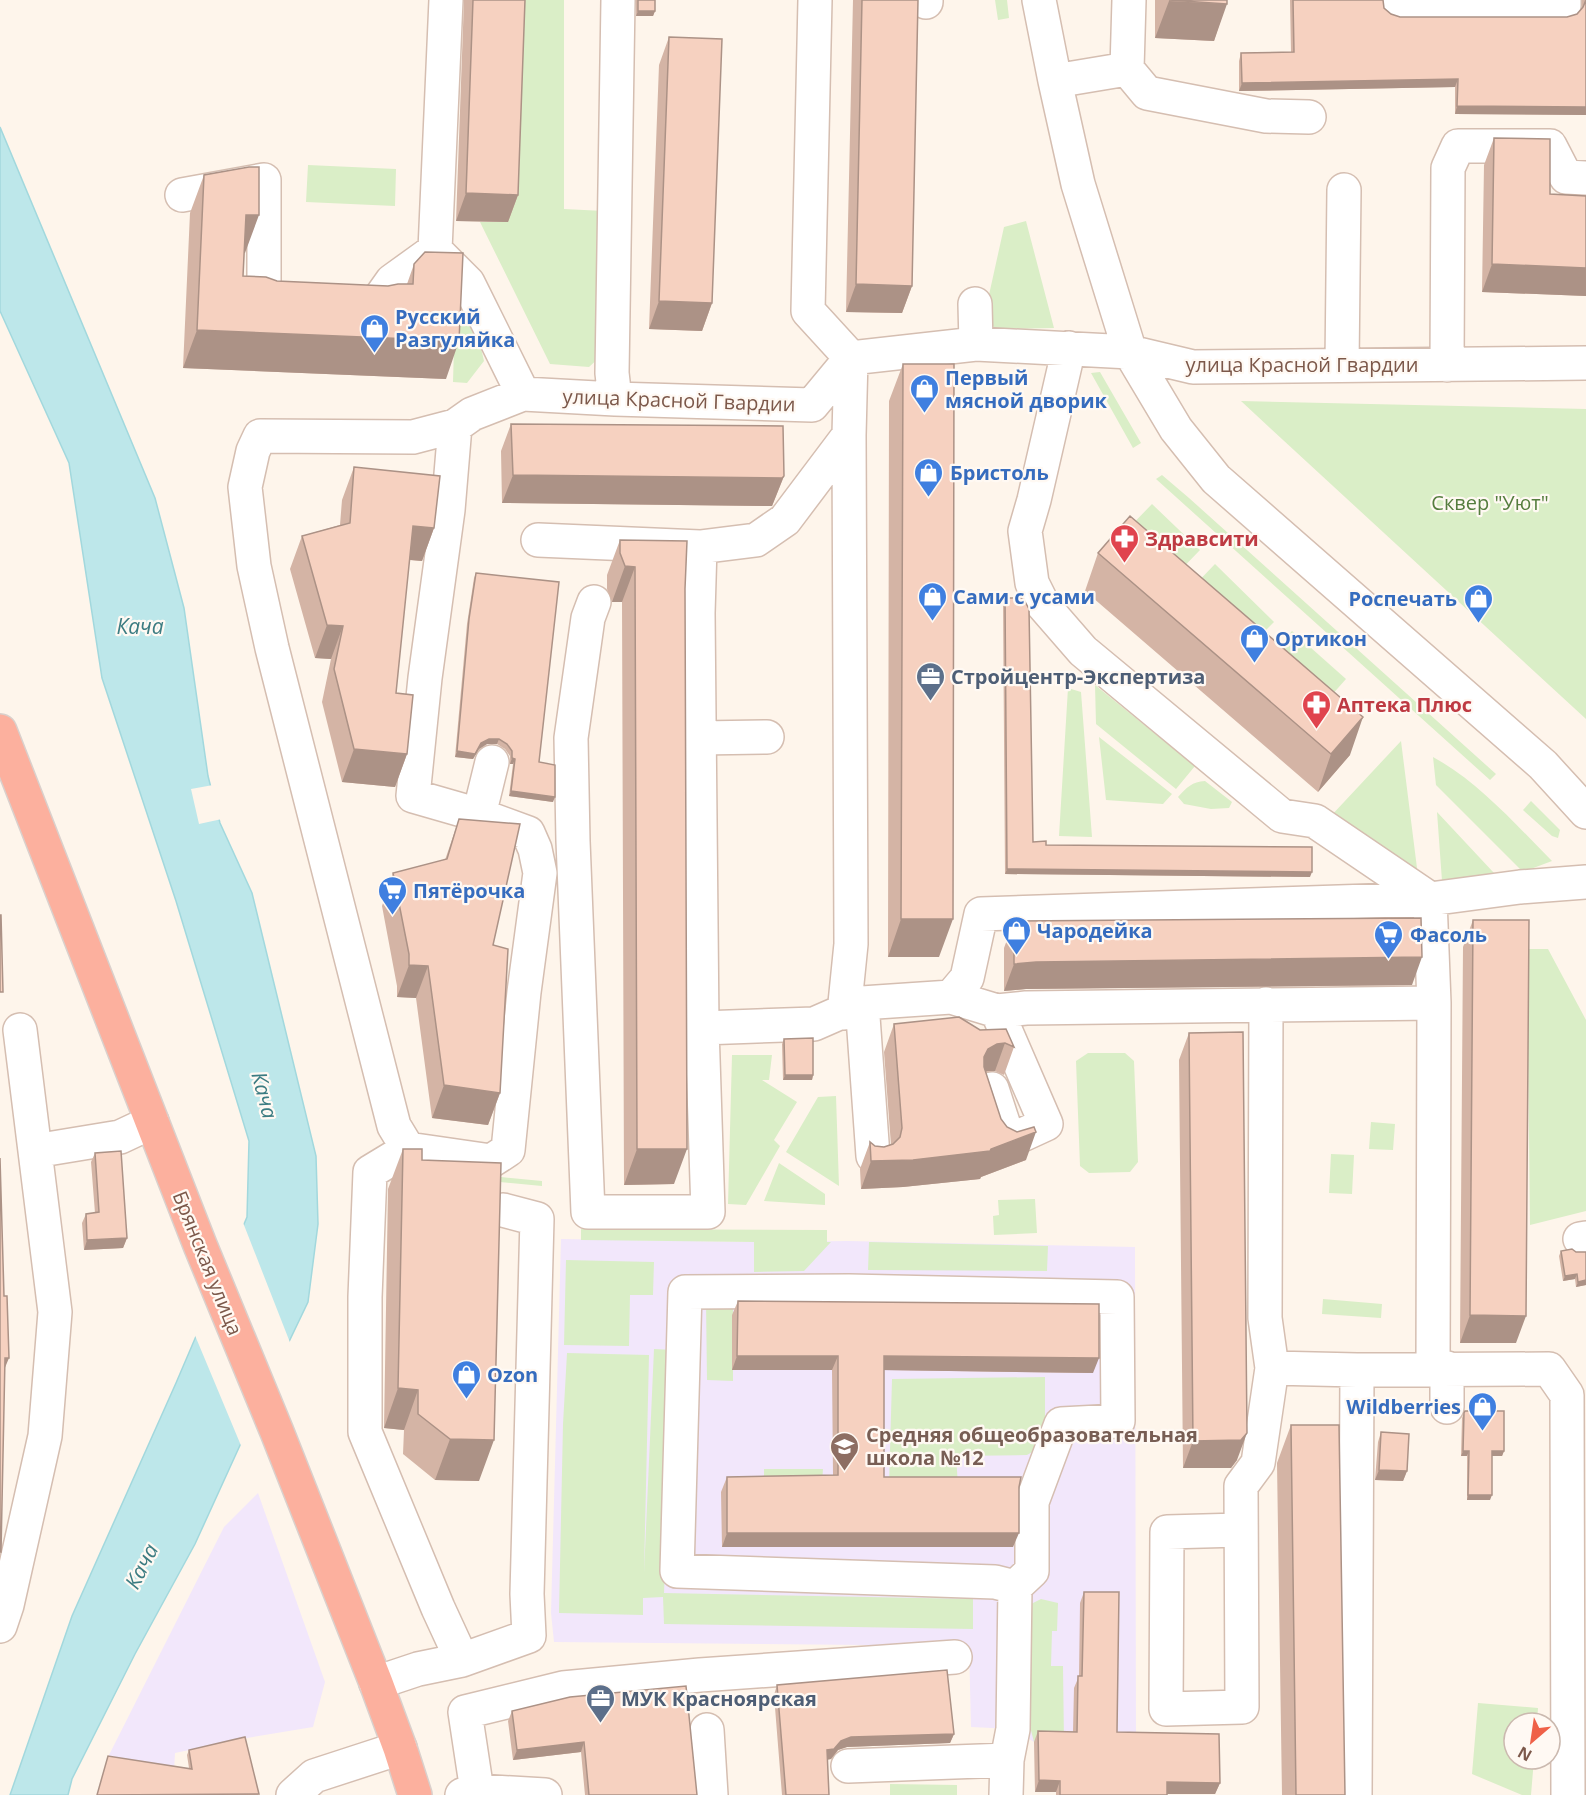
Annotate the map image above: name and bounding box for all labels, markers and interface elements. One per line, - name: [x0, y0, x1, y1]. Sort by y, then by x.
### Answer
- place label: Русский Разгуляйка: [395, 303, 515, 353]
- shop icon: Русский Разгуляйка: [358, 312, 390, 354]
- street label: улица Красной Гвардии: [1186, 351, 1418, 378]
- place label: Первый мясной дворик: [945, 364, 1108, 414]
- shop icon: Первый мясной дворик: [908, 372, 940, 414]
- street label: улица Красной Гвардии: [562, 382, 796, 418]
- shop icon: Бристоль: [913, 456, 945, 498]
- place label: Бристоль: [950, 459, 1049, 486]
- park label: Сквер "Уют": [1431, 489, 1549, 516]
- pharmacy icon: Здравсити: [1108, 522, 1140, 564]
- place label: Здравсити: [1145, 525, 1259, 552]
- shop icon: Сами с усами: [916, 580, 948, 622]
- shop icon: Роспечать: [1462, 582, 1494, 624]
- place label: Сами с усами: [953, 583, 1095, 610]
- place label: Роспечать: [1348, 585, 1457, 612]
- water label: Кача: [116, 612, 164, 640]
- shop icon: Ортикон: [1238, 622, 1270, 664]
- place label: Ортикон: [1275, 625, 1367, 652]
- office icon: Стройцентр-Экспертиза: [914, 660, 946, 702]
- place label: Стройцентр-Экспертиза: [951, 663, 1205, 690]
- pharmacy icon: Аптека Плюс: [1300, 688, 1332, 730]
- place label: Аптека Плюс: [1337, 691, 1472, 718]
- supermarket icon: Пятёрочка: [376, 874, 408, 916]
- place label: Пятёрочка: [413, 877, 525, 904]
- shop icon: Чародейка: [1000, 914, 1032, 956]
- place label: Чародейка: [1037, 917, 1153, 944]
- supermarket icon: Фасоль: [1373, 918, 1405, 960]
- place label: Фасоль: [1410, 921, 1487, 948]
- water label: Кача: [245, 1069, 285, 1122]
- street label: Брянская улица: [167, 1187, 249, 1339]
- shop icon: Ozon: [450, 1358, 482, 1400]
- place label: Ozon: [487, 1361, 538, 1388]
- shop icon: Wildberries: [1466, 1390, 1498, 1432]
- place label: Wildberries: [1346, 1393, 1461, 1420]
- place label: Средняя общеобразовательная школа №12: [866, 1421, 1198, 1471]
- school or university icon: Средняя общеобразовательная школа №12: [829, 1430, 861, 1472]
- water label: Кача: [118, 1539, 164, 1593]
- office icon: МУК Красноярская: [584, 1682, 616, 1724]
- place label: МУК Красноярская: [621, 1685, 817, 1712]
- north arrow: [1502, 1711, 1562, 1771]
- text: N: [1514, 1741, 1536, 1767]

